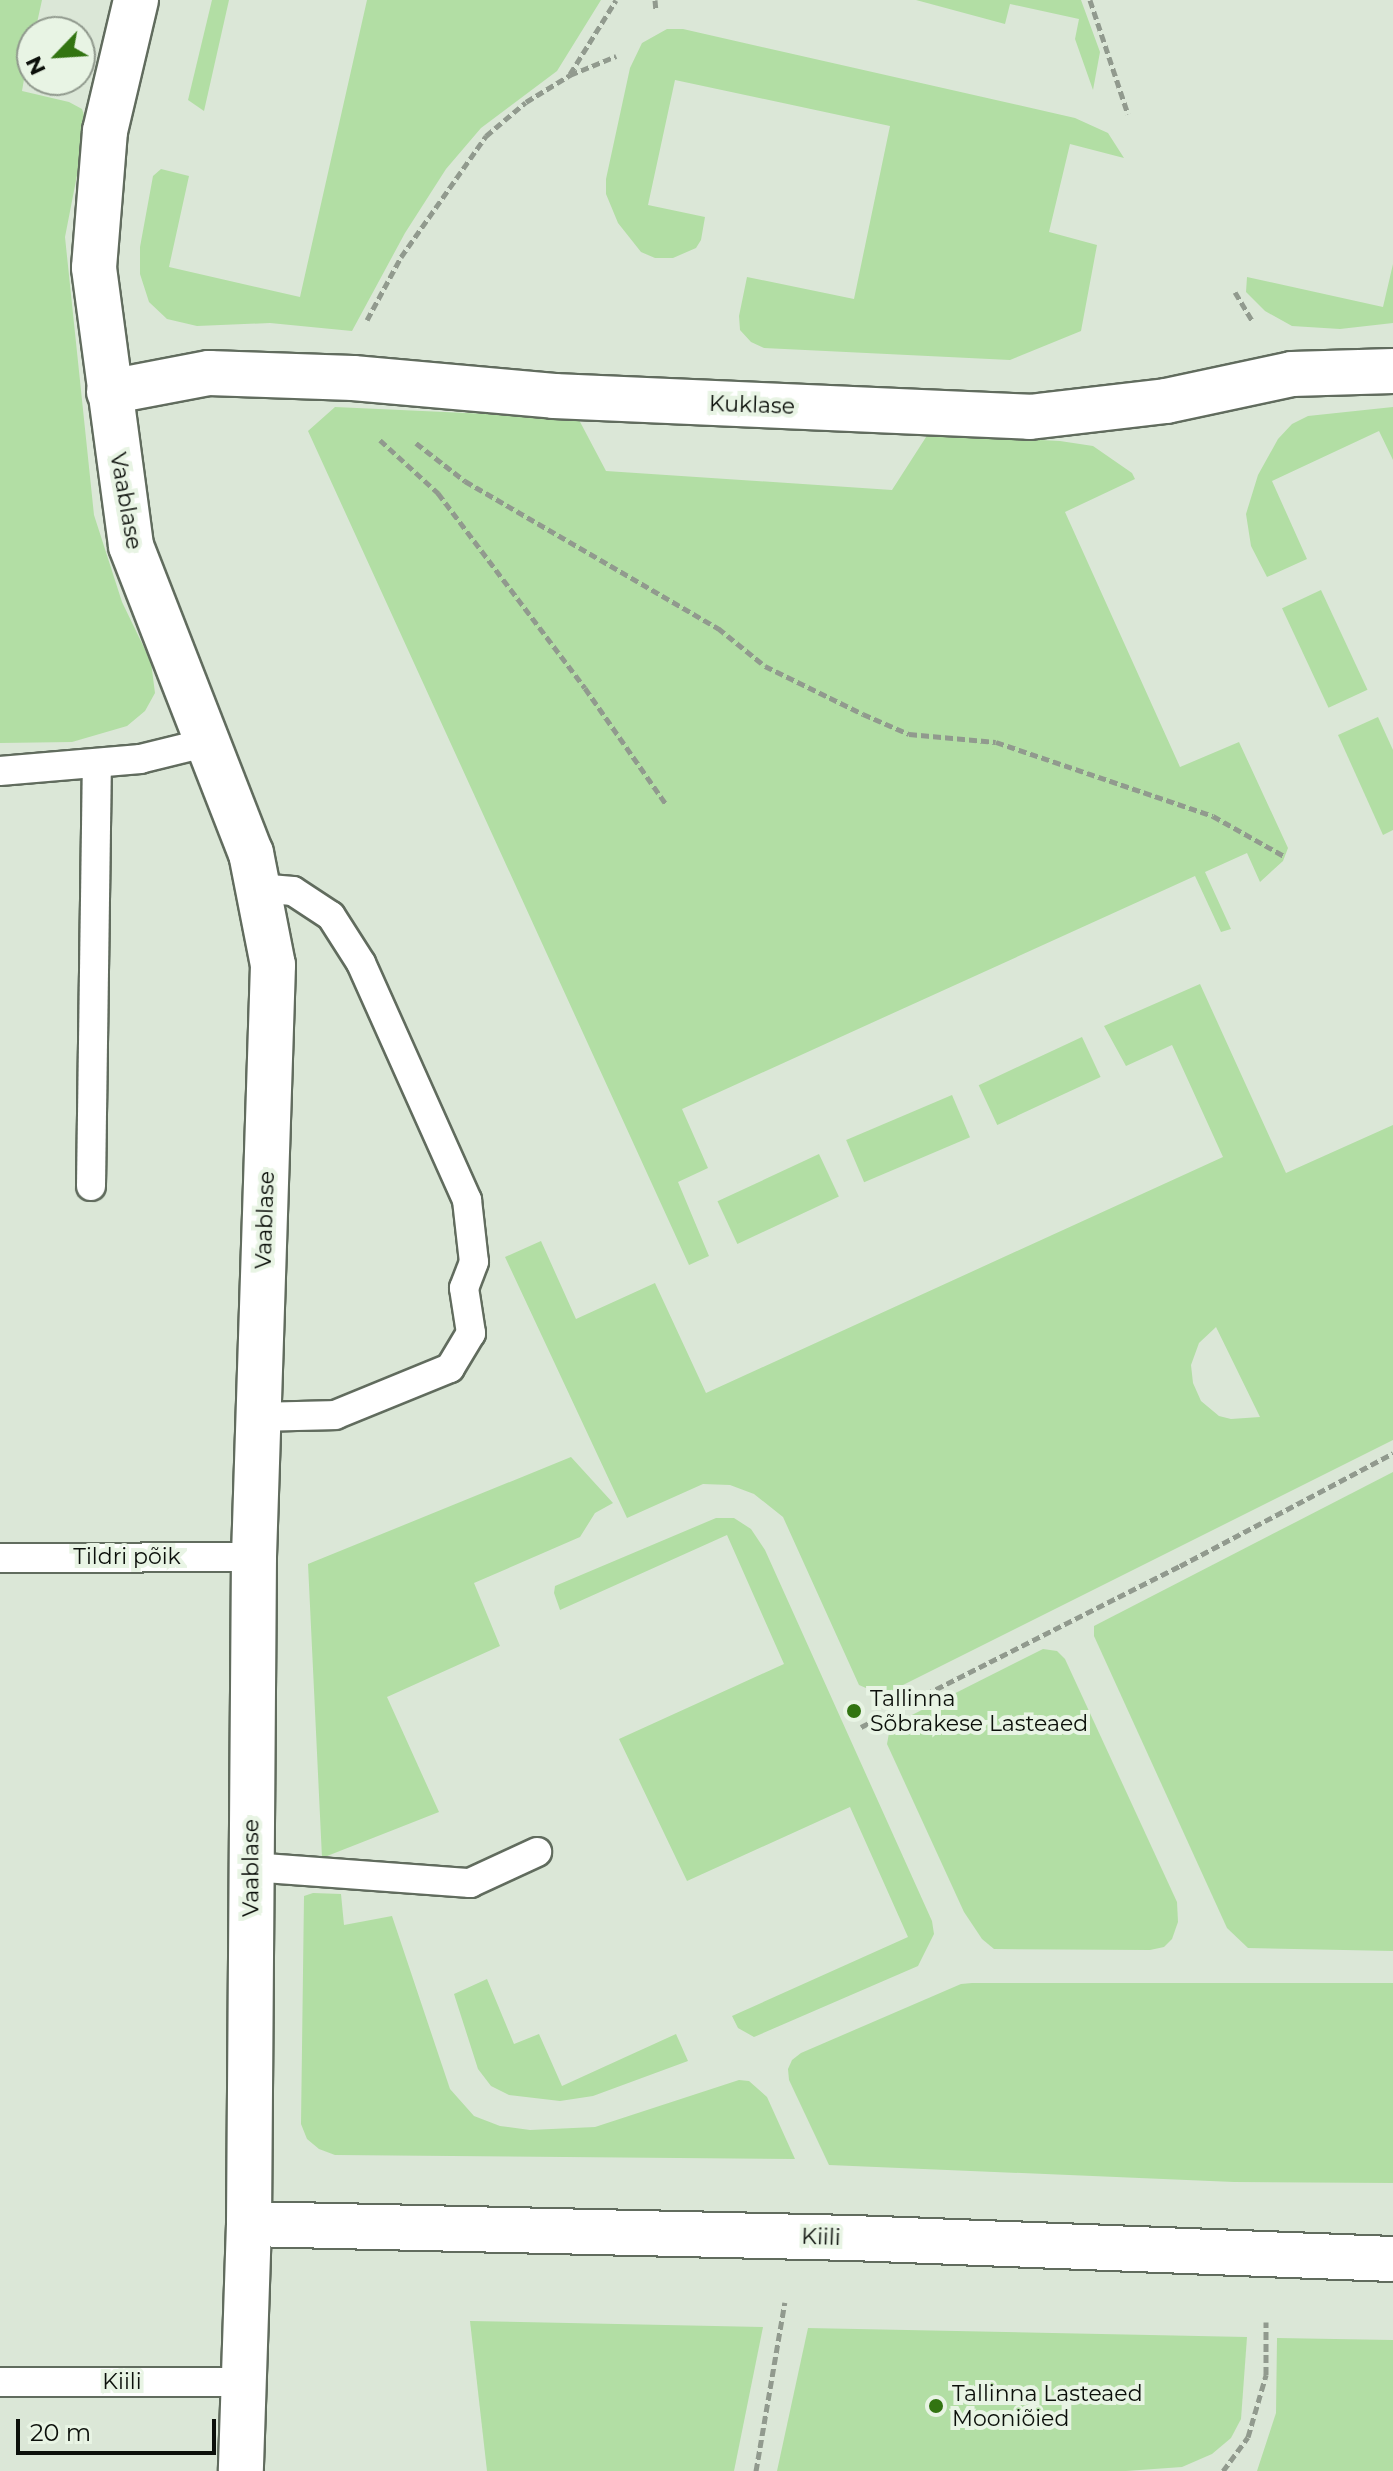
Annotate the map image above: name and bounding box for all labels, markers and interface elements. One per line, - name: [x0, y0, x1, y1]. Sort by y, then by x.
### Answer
- north arrow: [16, 16, 96, 96]
- text: N: [20, 52, 52, 79]
- street label: Kuklase: [709, 390, 795, 420]
- street label: Vaablase: [104, 450, 148, 552]
- street label: Vaablase: [250, 1171, 280, 1269]
- street label: Tildri põik: [73, 1544, 181, 1570]
- place label: Tallinna Sõbrakese Lasteaed: [870, 1685, 1088, 1736]
- marker: Tallinna Sõbrakese Lasteaed: [845, 1702, 863, 1720]
- street label: Vaablase: [238, 1819, 264, 1917]
- street label: Kiili: [801, 2223, 841, 2251]
- street label: Kiili: [102, 2369, 142, 2395]
- place label: Tallinna Lasteaed Mooniõied: [952, 2380, 1143, 2432]
- marker: Tallinna Lasteaed Mooniõied: [927, 2397, 945, 2415]
- scale bar: [20, 2403, 220, 2453]
- text: 20 m: [30, 2418, 91, 2447]

